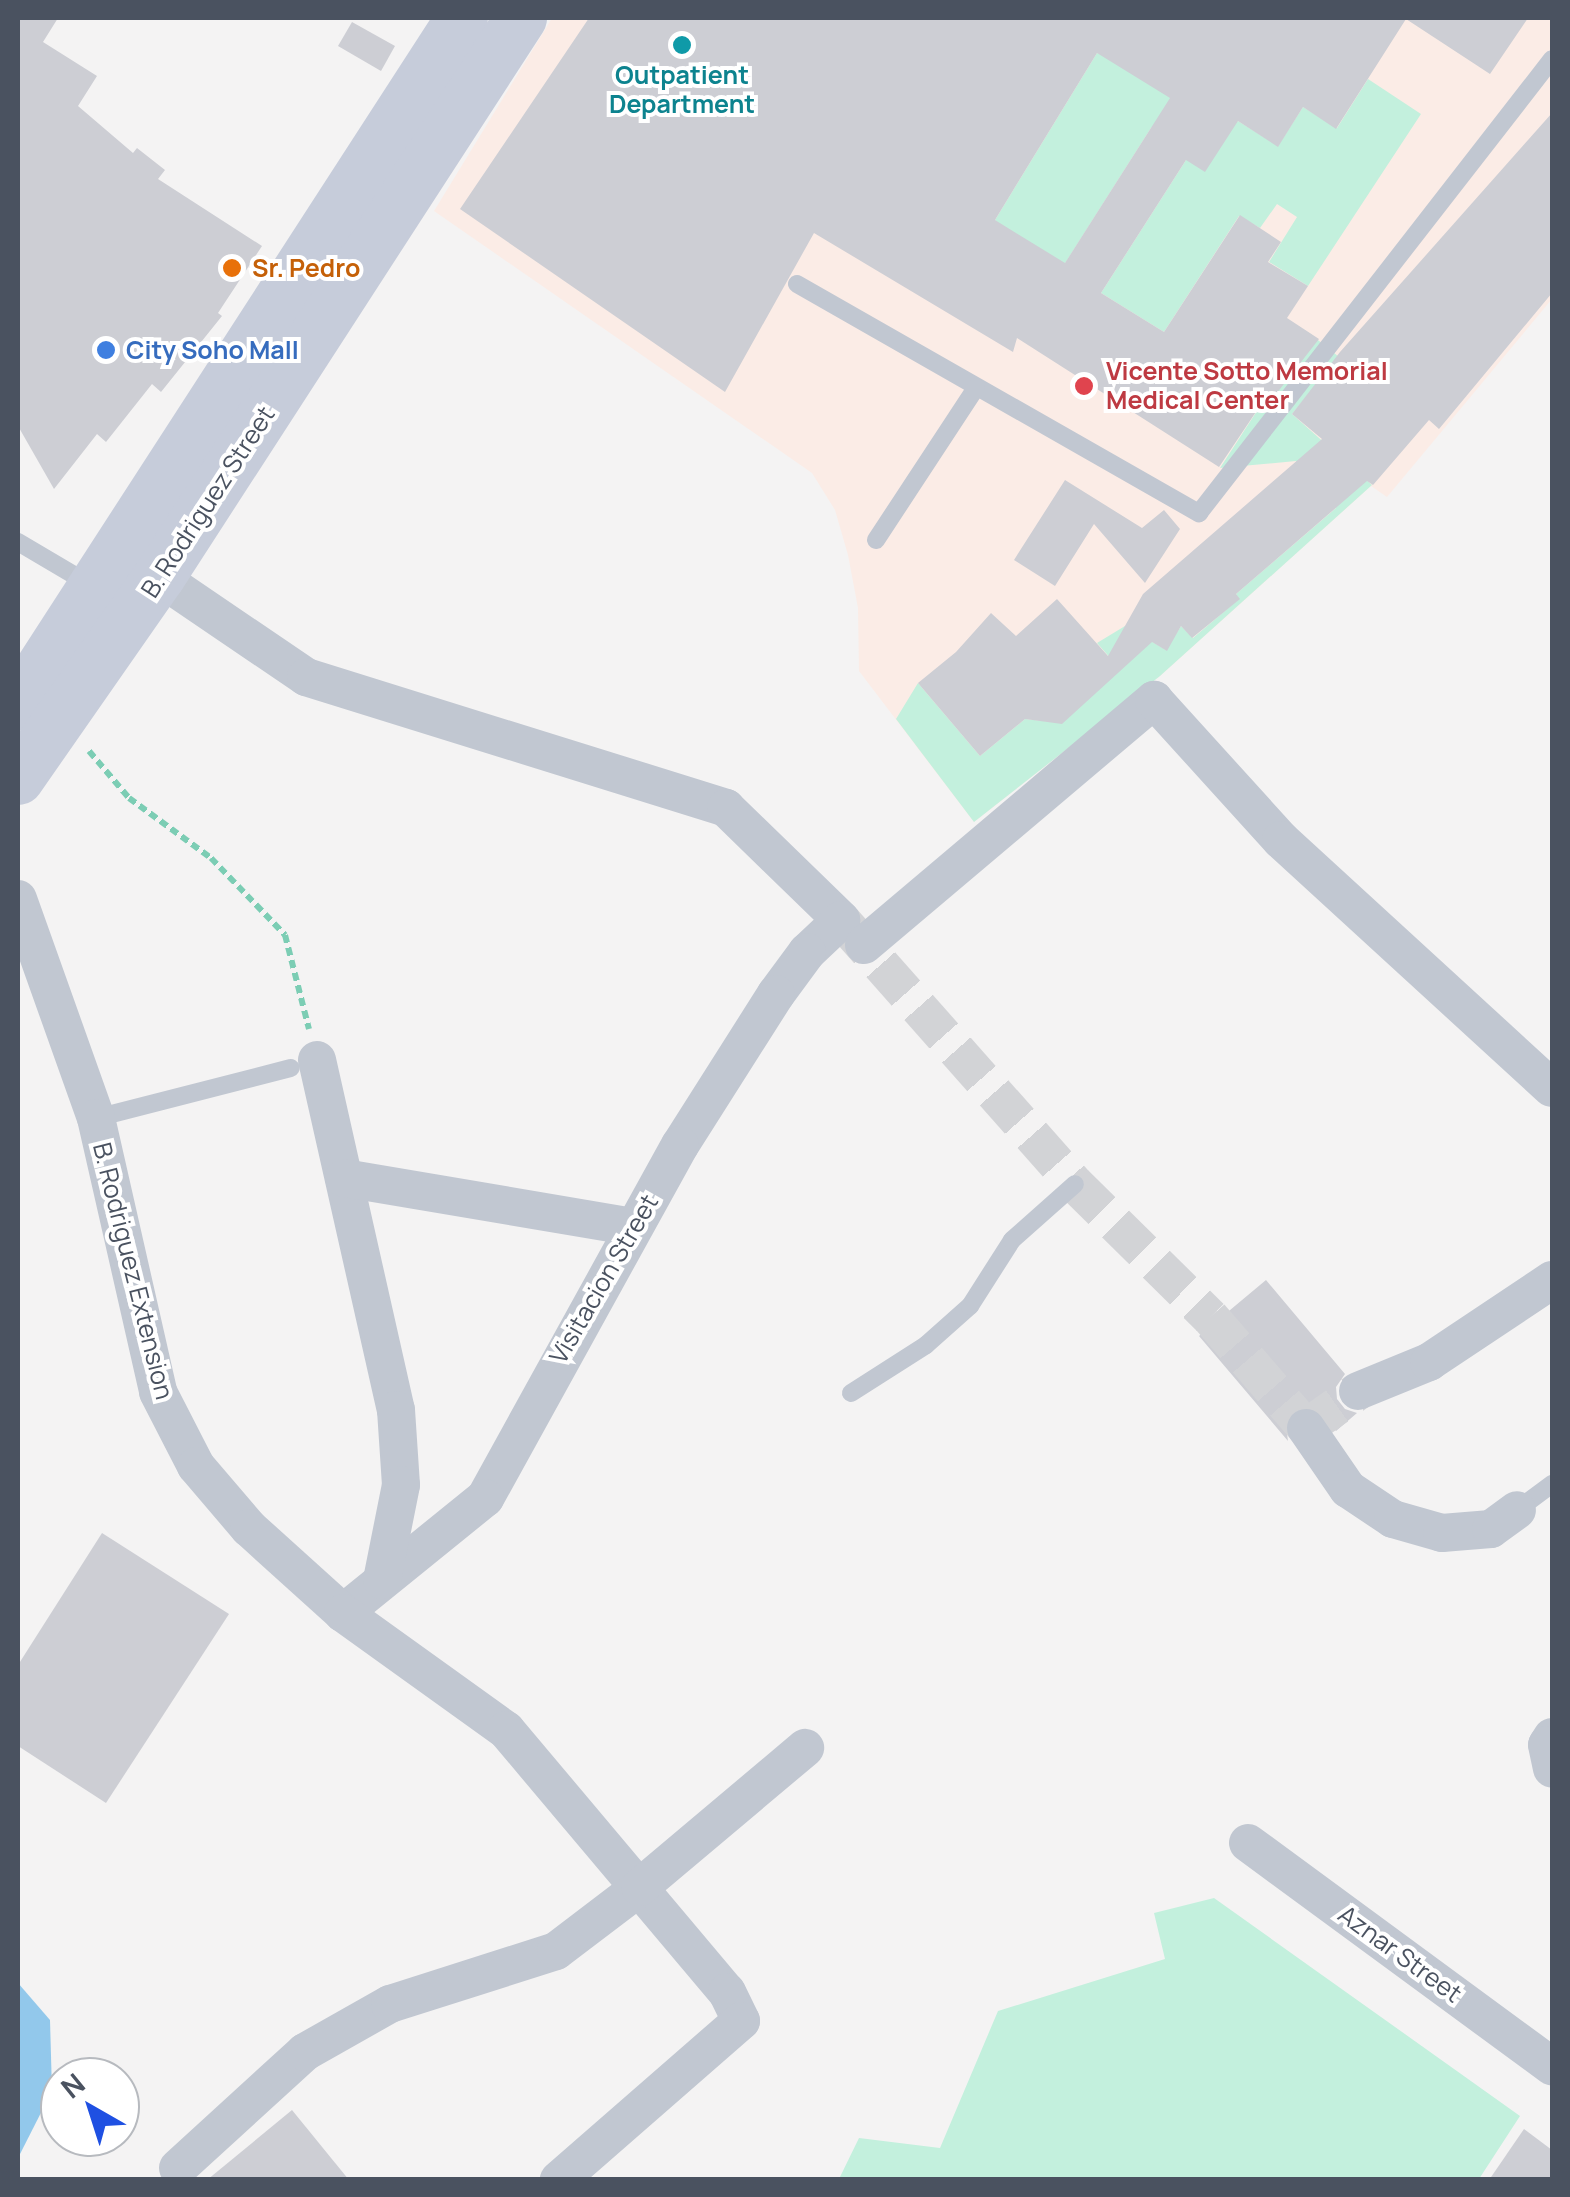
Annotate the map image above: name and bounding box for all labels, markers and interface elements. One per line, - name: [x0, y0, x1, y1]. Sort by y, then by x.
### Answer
- marker: Outpatient Department: [671, 34, 693, 56]
- place label: Outpatient Department: [609, 61, 755, 120]
- place label: Sr. Pedro: [252, 253, 360, 283]
- marker: Sr. Pedro: [221, 257, 243, 279]
- place label: City Soho Mall: [126, 335, 299, 365]
- marker: City Soho Mall: [95, 339, 117, 361]
- place label: Vicente Sotto Memorial Medical Center: [1106, 357, 1388, 416]
- marker: Vicente Sotto Memorial Medical Center: [1071, 373, 1097, 399]
- street label: B. Rodriguez Street: [135, 401, 281, 603]
- street label: B. Rodriguez Extension: [87, 1140, 179, 1402]
- street label: Visitacion Street: [543, 1189, 665, 1369]
- street label: Aznar Street: [1332, 1899, 1468, 2009]
- north arrow: [40, 2057, 140, 2157]
- text: N: [53, 2064, 92, 2106]

